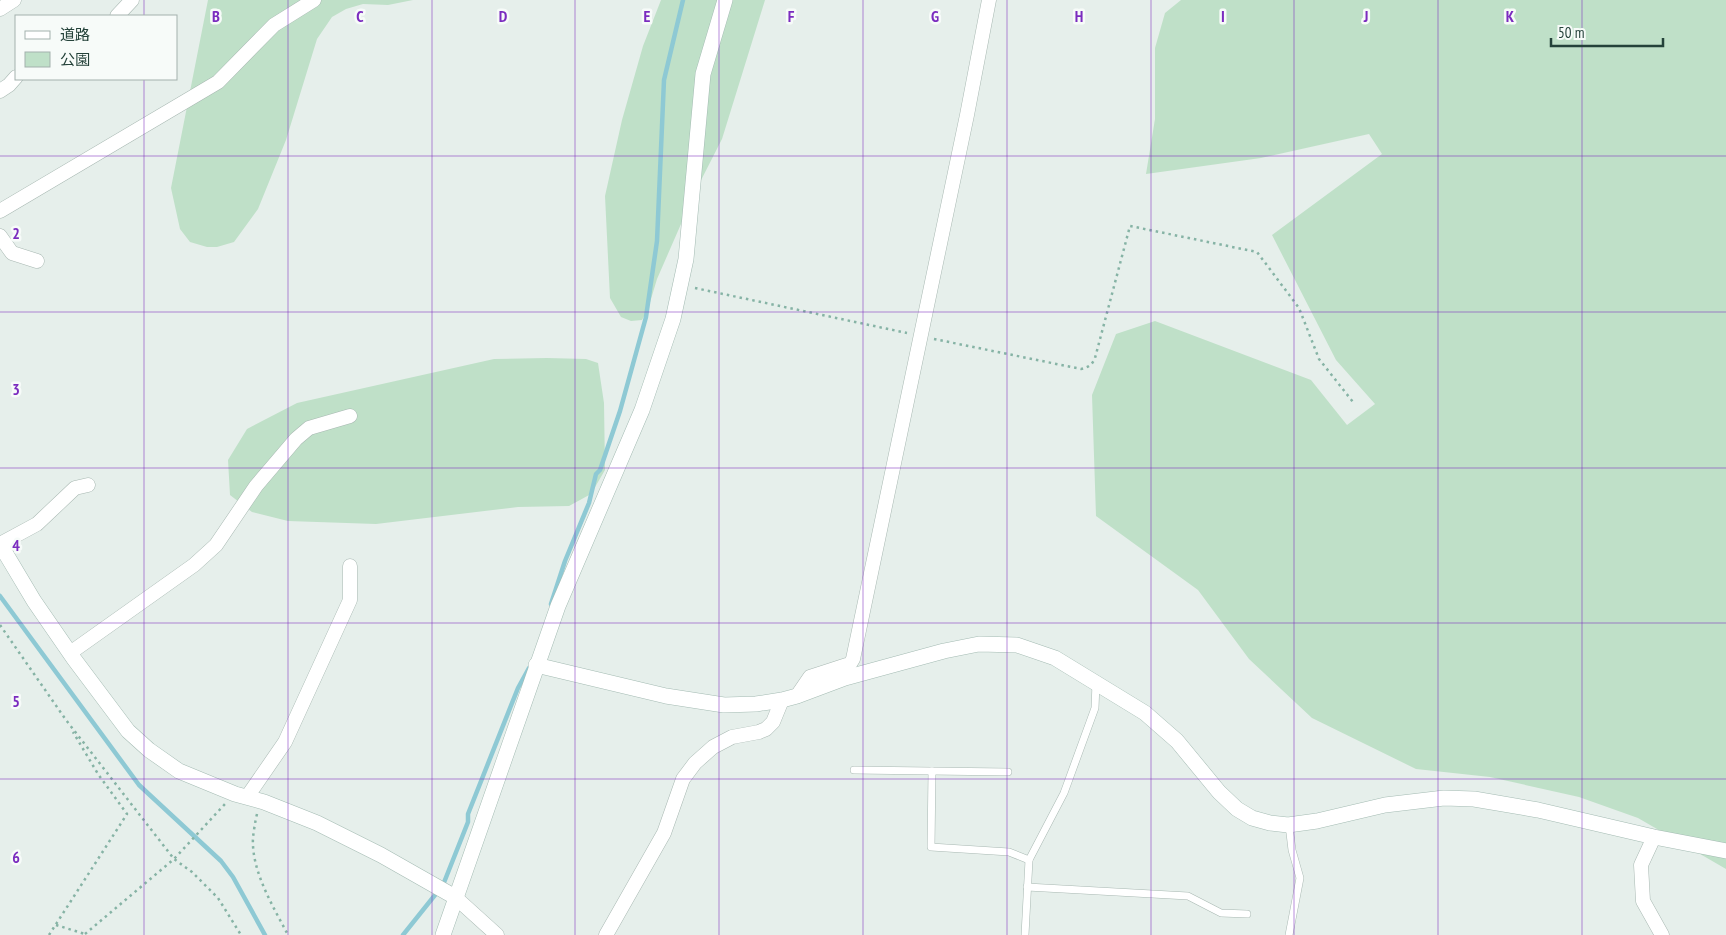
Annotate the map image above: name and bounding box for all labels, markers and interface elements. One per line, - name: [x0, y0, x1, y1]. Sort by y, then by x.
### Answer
- text: B: [212, 6, 220, 26]
- text: C: [356, 6, 364, 26]
- text: D: [499, 6, 508, 26]
- text: E: [644, 6, 651, 26]
- text: F: [788, 6, 795, 26]
- text: G: [931, 6, 939, 26]
- text: H: [1075, 6, 1083, 26]
- text: I: [1221, 6, 1225, 26]
- text: J: [1363, 6, 1368, 26]
- text: K: [1506, 6, 1515, 26]
- legend: [15, 15, 178, 80]
- scale bar: [1551, 15, 1664, 47]
- text: 50 m: [1558, 23, 1584, 42]
- text: 道路: [60, 25, 90, 44]
- text: 公園: [60, 50, 90, 69]
- text: 2: [12, 223, 20, 243]
- text: 3: [12, 379, 20, 399]
- text: 4: [12, 535, 20, 555]
- text: 5: [12, 691, 20, 711]
- text: 6: [12, 847, 20, 867]

